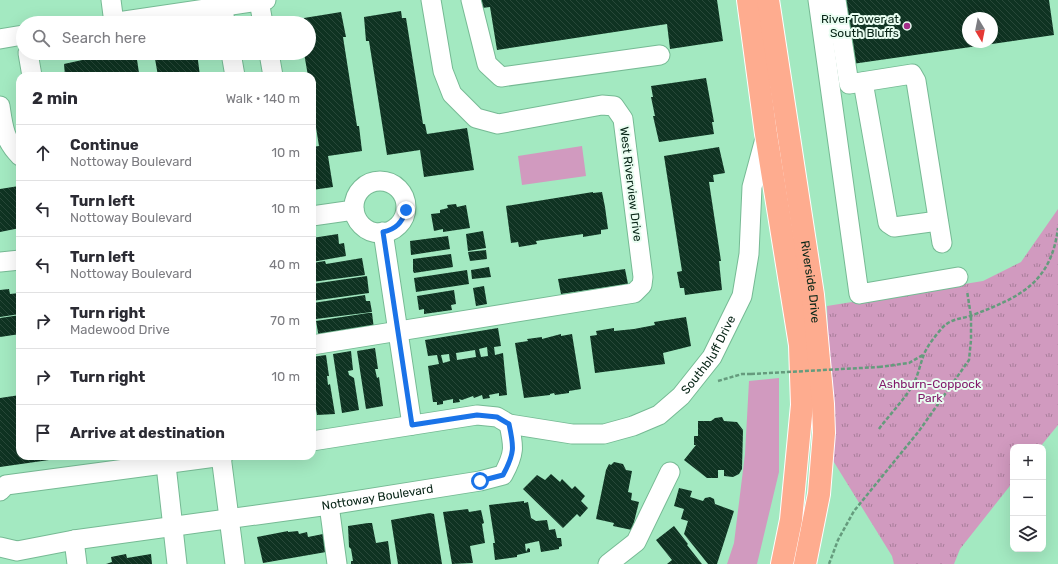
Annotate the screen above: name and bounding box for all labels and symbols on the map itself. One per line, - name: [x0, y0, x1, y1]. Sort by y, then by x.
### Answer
- place label: River Tower at South Bluffs: [821, 12, 899, 40]
- north arrow: [962, 12, 998, 48]
- marker: River Tower at South Bluffs: [902, 21, 912, 31]
- street label: West Riverview Drive: [617, 126, 645, 242]
- route end: [397, 201, 415, 219]
- street label: Riverside Drive: [798, 240, 823, 324]
- street label: Southbluff Drive: [678, 313, 738, 397]
- park label: Ashburn-Coppock Park: [879, 377, 982, 405]
- route start: [471, 472, 489, 490]
- street label: Nottoway Boulevard: [321, 482, 434, 513]

